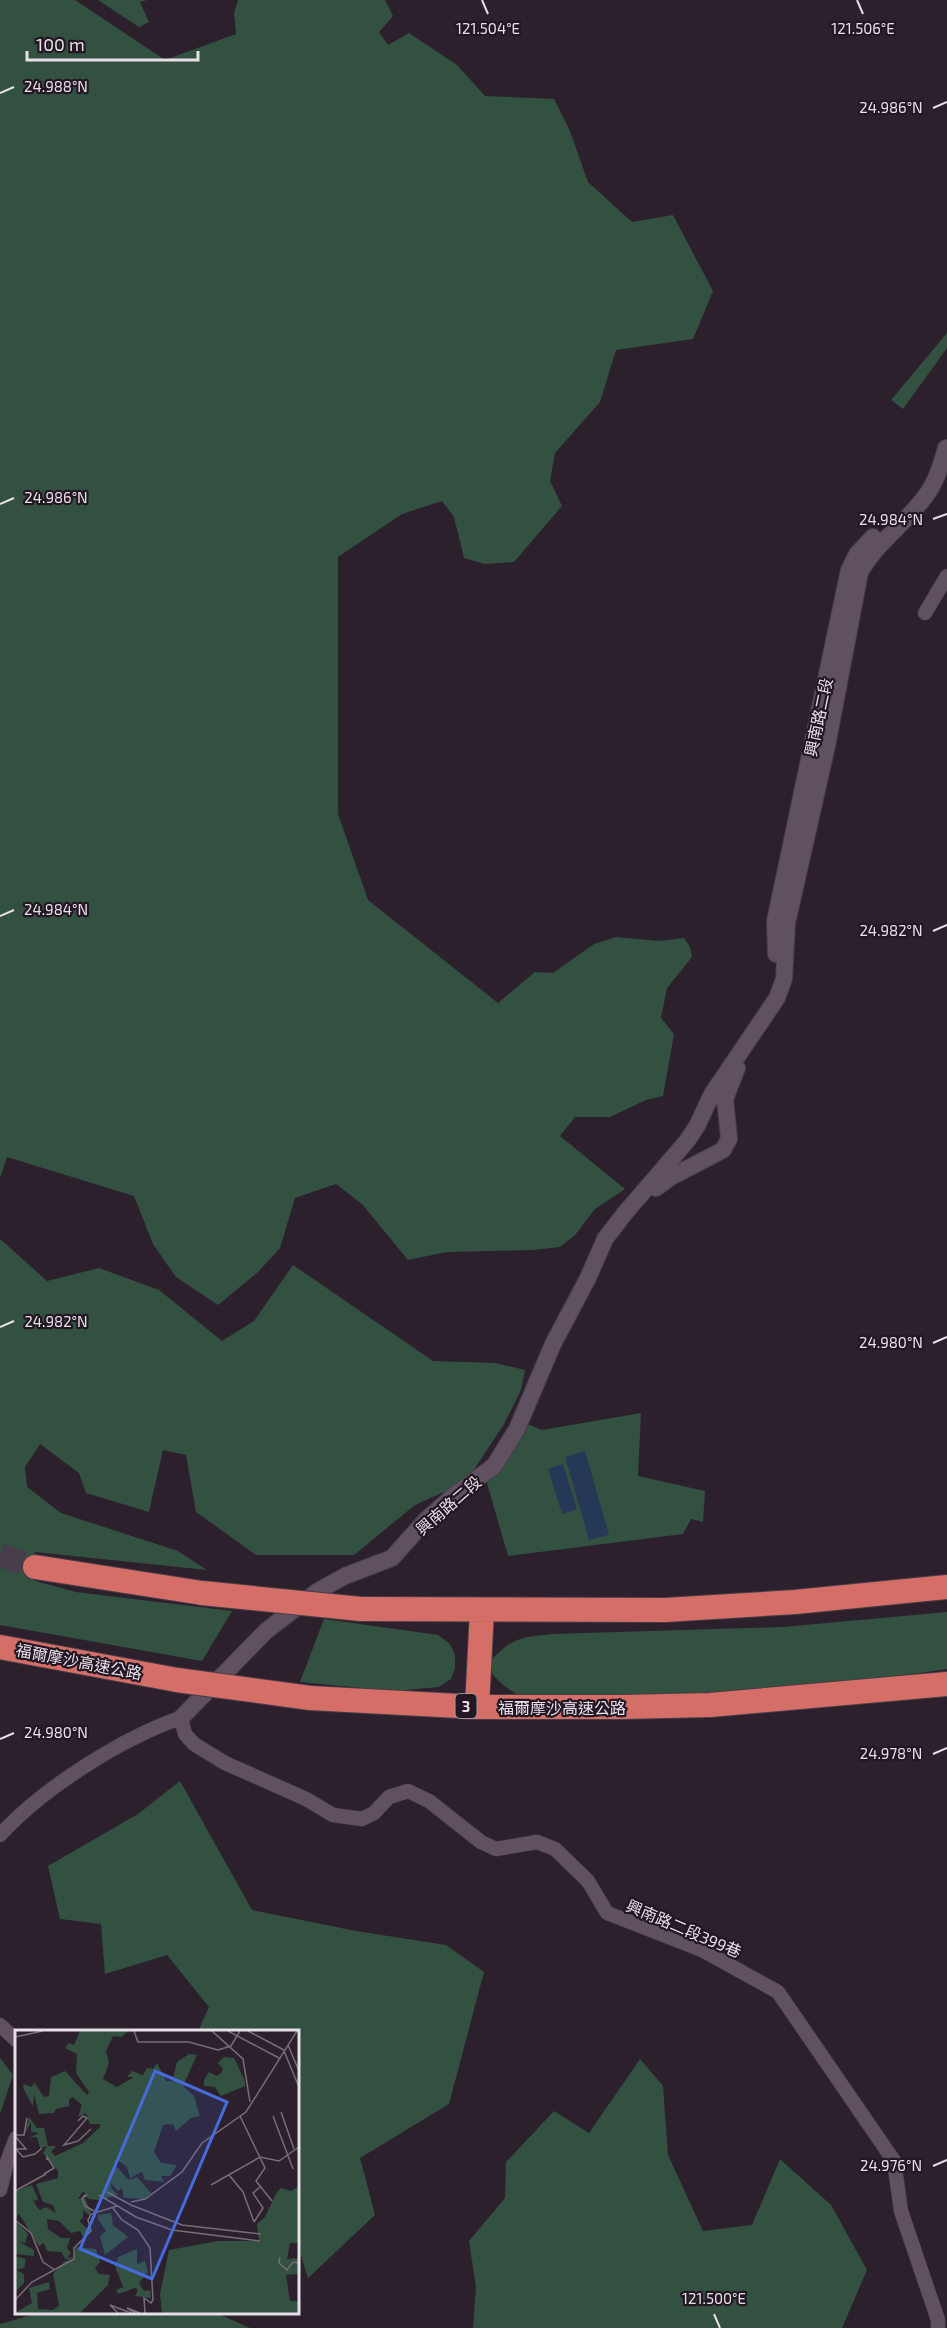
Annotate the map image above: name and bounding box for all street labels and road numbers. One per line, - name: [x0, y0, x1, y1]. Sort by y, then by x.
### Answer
- street label: 興南路二段: [800, 676, 836, 758]
- street label: 興南路二段: [412, 1472, 484, 1538]
- street label: 福爾摩沙高速公路: [14, 1639, 144, 1683]
- road number: 3: [456, 1694, 476, 1718]
- street label: 福爾摩沙高速公路: [498, 1698, 626, 1717]
- street label: 興南路二段399巷: [624, 1895, 744, 1961]

